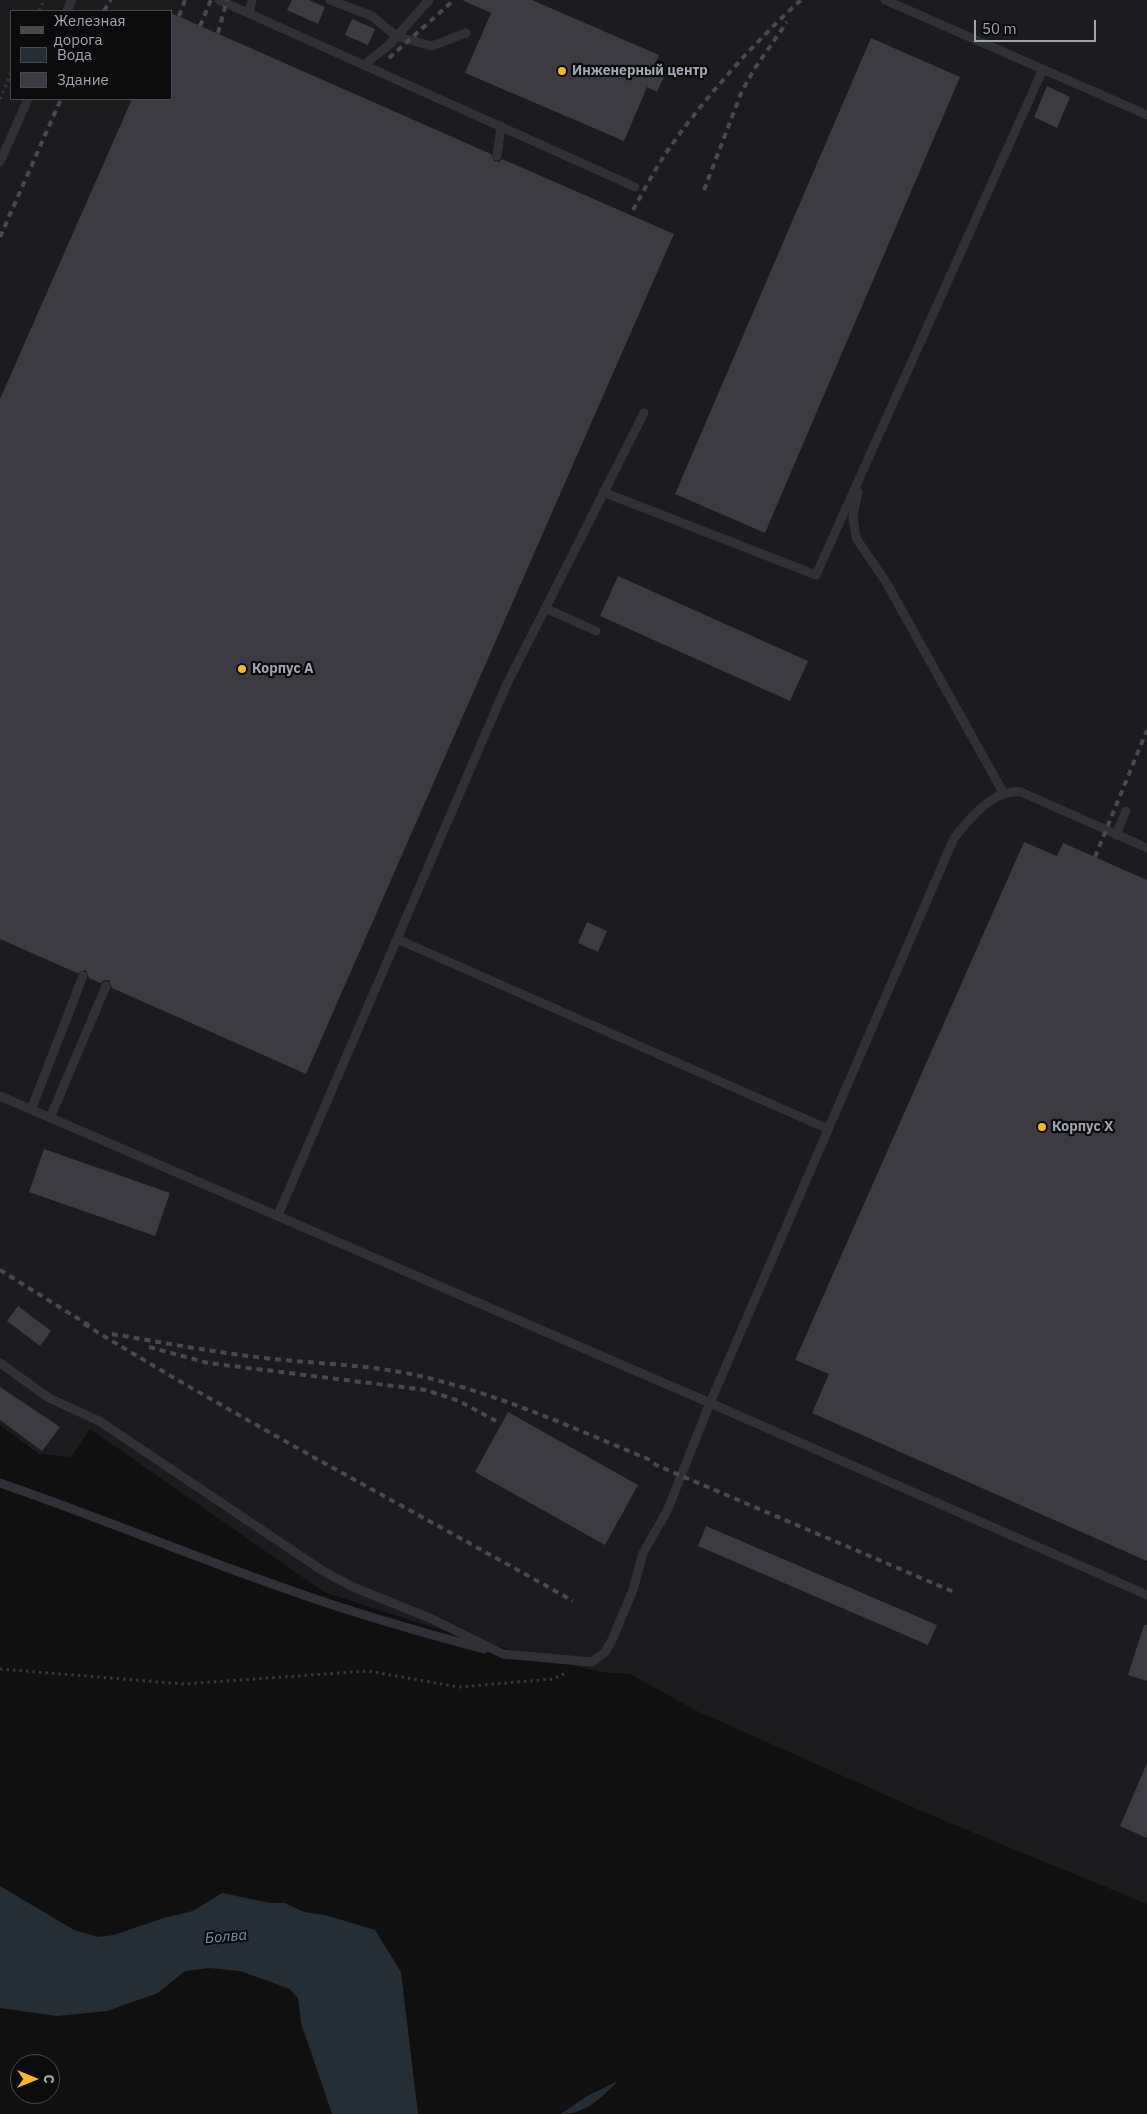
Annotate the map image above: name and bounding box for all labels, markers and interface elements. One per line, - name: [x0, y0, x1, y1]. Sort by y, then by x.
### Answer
- legend: [10, 10, 172, 100]
- scale bar: [977, 10, 1100, 42]
- text: Железная дорога: [54, 11, 125, 49]
- text: 50 m: [982, 19, 1017, 38]
- text: Вода: [57, 45, 92, 64]
- place label: Инженерный центр: [572, 63, 708, 79]
- marker: Инженерный центр: [556, 65, 568, 77]
- text: Здание: [57, 70, 109, 89]
- place label: Корпус А: [252, 661, 314, 677]
- marker: Корпус А: [236, 663, 248, 675]
- place label: Корпус Х: [1052, 1119, 1113, 1135]
- marker: Корпус Х: [1036, 1121, 1048, 1133]
- water label: Болва: [204, 1926, 248, 1948]
- north arrow: [10, 2054, 60, 2104]
- text: С: [40, 2074, 58, 2084]

